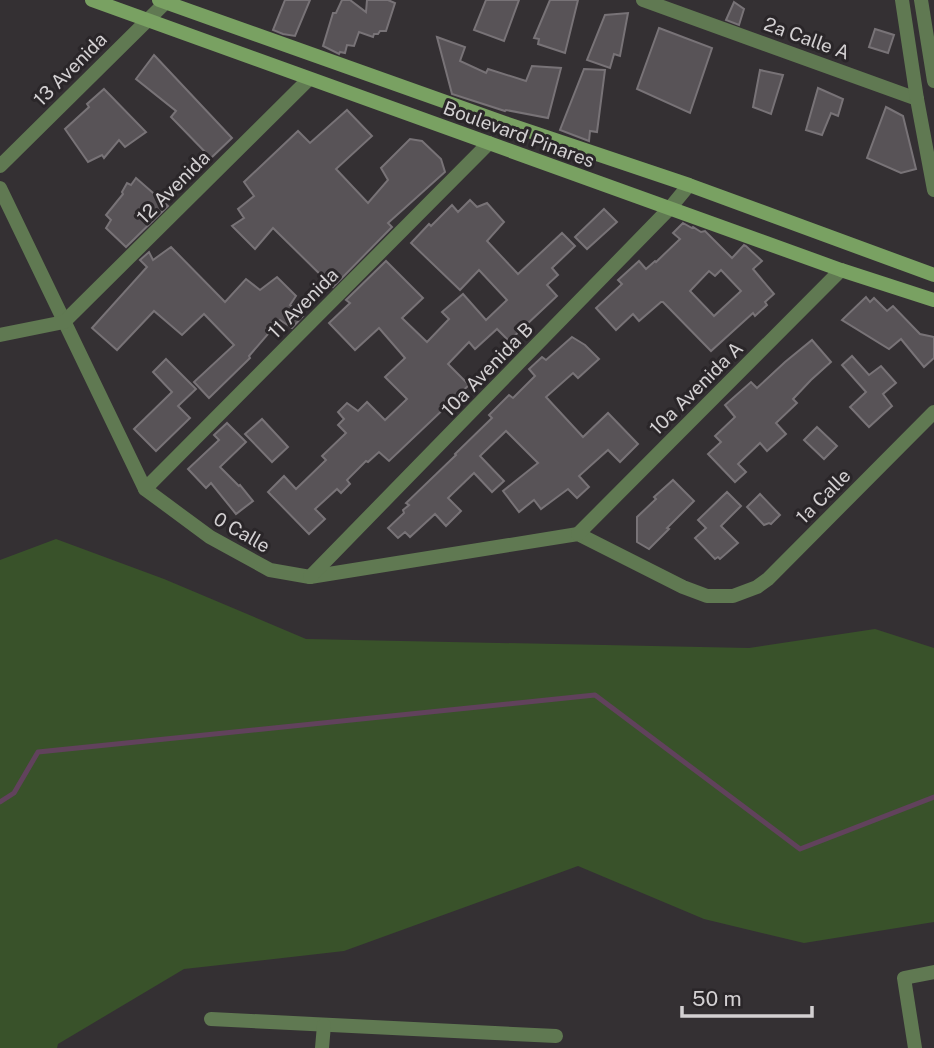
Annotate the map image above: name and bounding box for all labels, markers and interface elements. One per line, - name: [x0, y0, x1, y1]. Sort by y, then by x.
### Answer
- street label: 2a Calle A: [761, 12, 853, 64]
- street label: 13 Avenida: [29, 28, 111, 110]
- street label: Boulevard Pinares: [440, 96, 598, 172]
- street label: 12 Avenida: [132, 146, 214, 228]
- street label: 11 Avenida: [263, 263, 343, 343]
- street label: 10a Avenida B: [437, 318, 537, 420]
- street label: 10a Avenida A: [645, 337, 747, 439]
- street label: 1a Calle: [791, 464, 855, 528]
- street label: 0 Calle: [210, 507, 274, 557]
- scale bar: [682, 974, 811, 1018]
- text: 50 m: [692, 986, 742, 1011]

